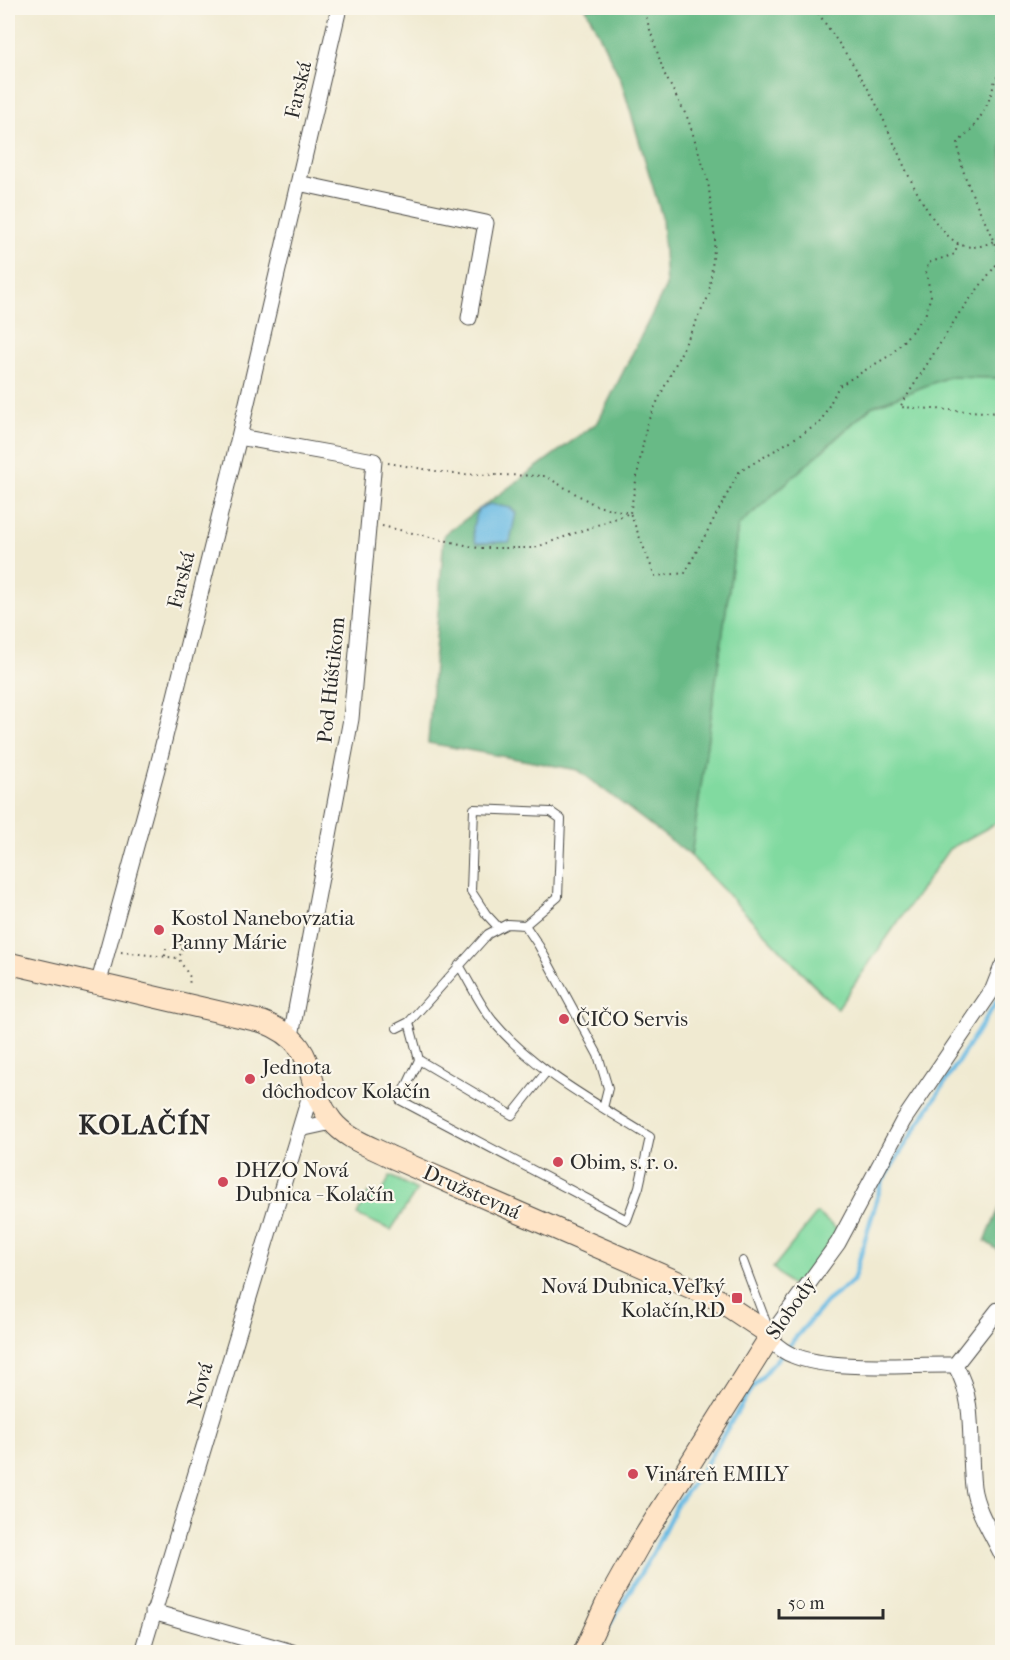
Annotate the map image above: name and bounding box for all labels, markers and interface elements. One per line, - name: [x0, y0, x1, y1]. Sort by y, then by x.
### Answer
- street label: Farská: [280, 59, 316, 121]
- street label: Farská: [162, 549, 200, 611]
- street label: Pod Húštikom: [312, 615, 350, 744]
- place label: Kostol Nanebovzatia Panny Márie: [171, 906, 355, 954]
- marker: Kostol Nanebovzatia Panny Márie: [152, 923, 166, 937]
- place label: ČIČO Servis: [576, 1007, 688, 1031]
- marker: ČIČO Servis: [557, 1012, 571, 1026]
- place label: Jednota dôchodcov Kolačín: [260, 1055, 430, 1103]
- marker: Jednota dôchodcov Kolačín: [243, 1072, 257, 1086]
- district label: KOLAČÍN: [79, 1108, 211, 1141]
- place label: Obim, s. r. o.: [570, 1150, 678, 1174]
- marker: Obim, s. r. o.: [551, 1155, 565, 1169]
- place label: DHZO Nová Dubnica - Kolačín: [235, 1158, 394, 1206]
- street label: Družstevná: [420, 1160, 525, 1224]
- marker: DHZO Nová Dubnica - Kolačín: [216, 1175, 230, 1189]
- street label: Slobody: [761, 1271, 822, 1344]
- place label: Nová Dubnica,Veľký Kolačín,RD: [541, 1274, 726, 1322]
- marker: Nová Dubnica,Veľký Kolačín,RD: [730, 1291, 744, 1305]
- street label: Nová: [182, 1359, 218, 1410]
- place label: Vináreň EMILY: [644, 1462, 789, 1486]
- marker: Vináreň EMILY: [626, 1467, 640, 1481]
- scale bar: [779, 1582, 882, 1620]
- text: 50 m: [788, 1593, 825, 1614]

